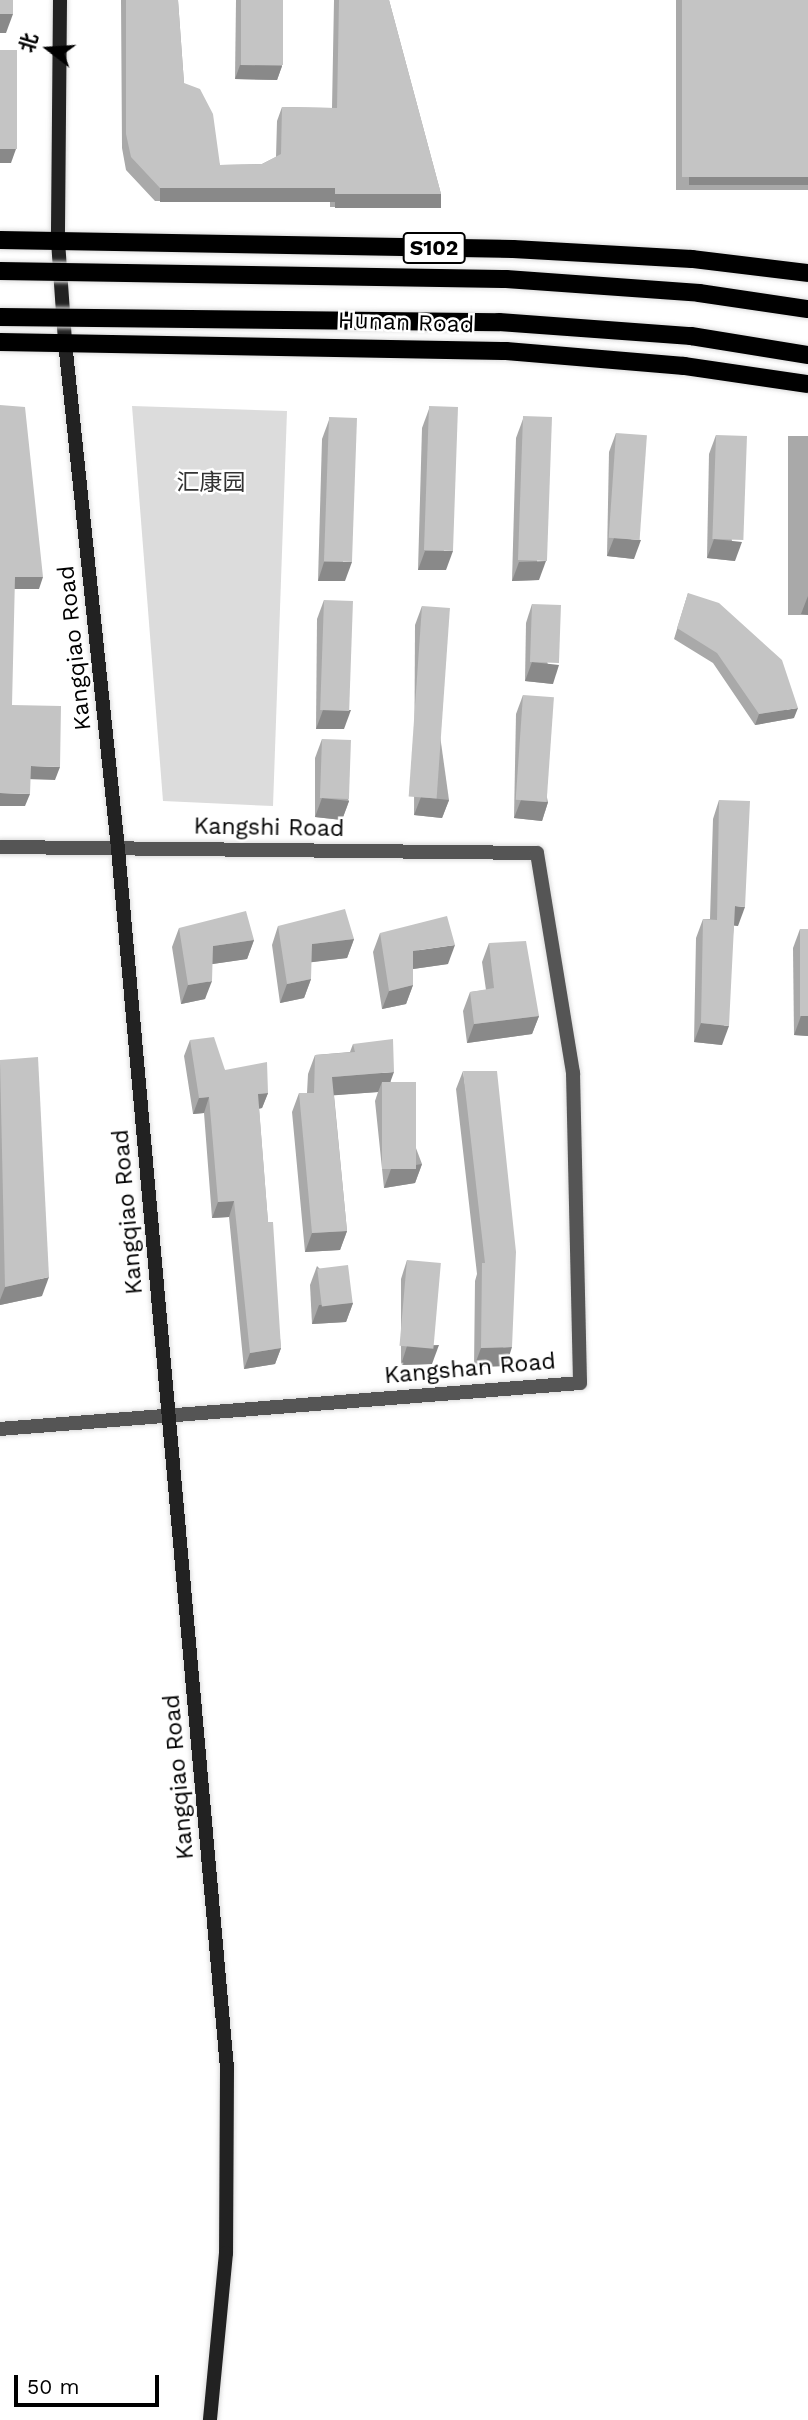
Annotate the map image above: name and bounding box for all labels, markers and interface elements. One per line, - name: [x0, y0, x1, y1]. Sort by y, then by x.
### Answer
- north arrow: [14, 14, 84, 84]
- text: 北: [15, 30, 42, 55]
- road number: S102: [402, 230, 466, 266]
- street label: Hunan Road: [337, 307, 475, 339]
- park label: 汇康园: [177, 469, 245, 497]
- street label: Kangqiao Road: [53, 564, 97, 732]
- street label: Kangshi Road: [193, 813, 345, 843]
- street label: Kangqiao Road: [107, 1128, 149, 1296]
- street label: Kangshan Road: [383, 1348, 557, 1390]
- street label: Kangqiao Road: [158, 1693, 200, 1861]
- scale bar: [18, 2360, 163, 2404]
- text: 50 m: [27, 2374, 79, 2399]

